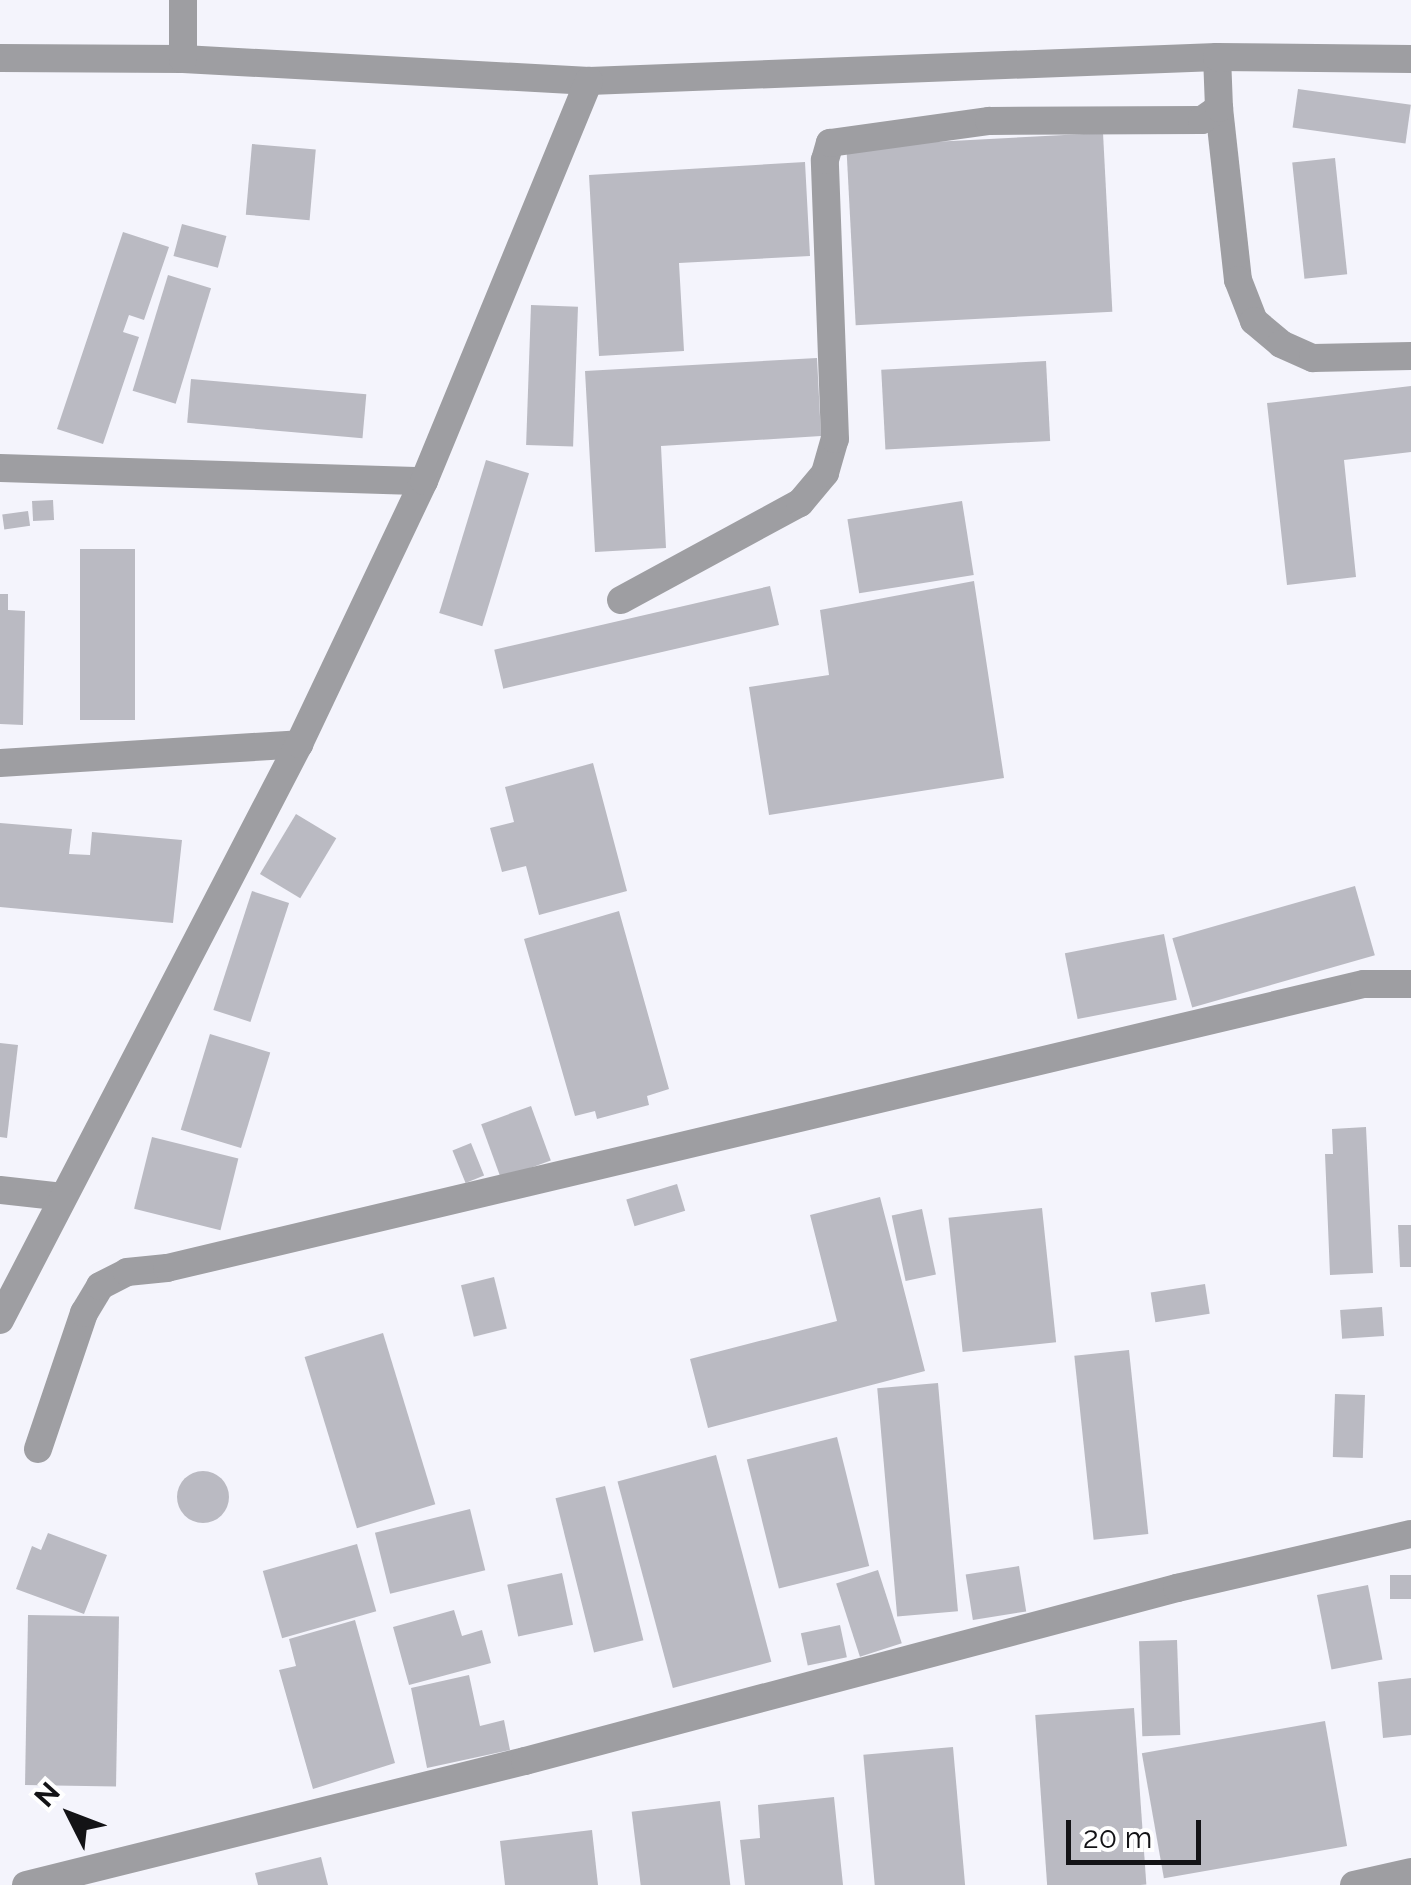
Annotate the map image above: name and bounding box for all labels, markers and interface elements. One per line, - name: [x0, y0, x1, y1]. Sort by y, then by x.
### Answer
- north arrow: [20, 1765, 120, 1865]
- text: N: [28, 1776, 67, 1814]
- scale bar: [1071, 1800, 1206, 1862]
- text: 20 m: [1083, 1820, 1152, 1855]

